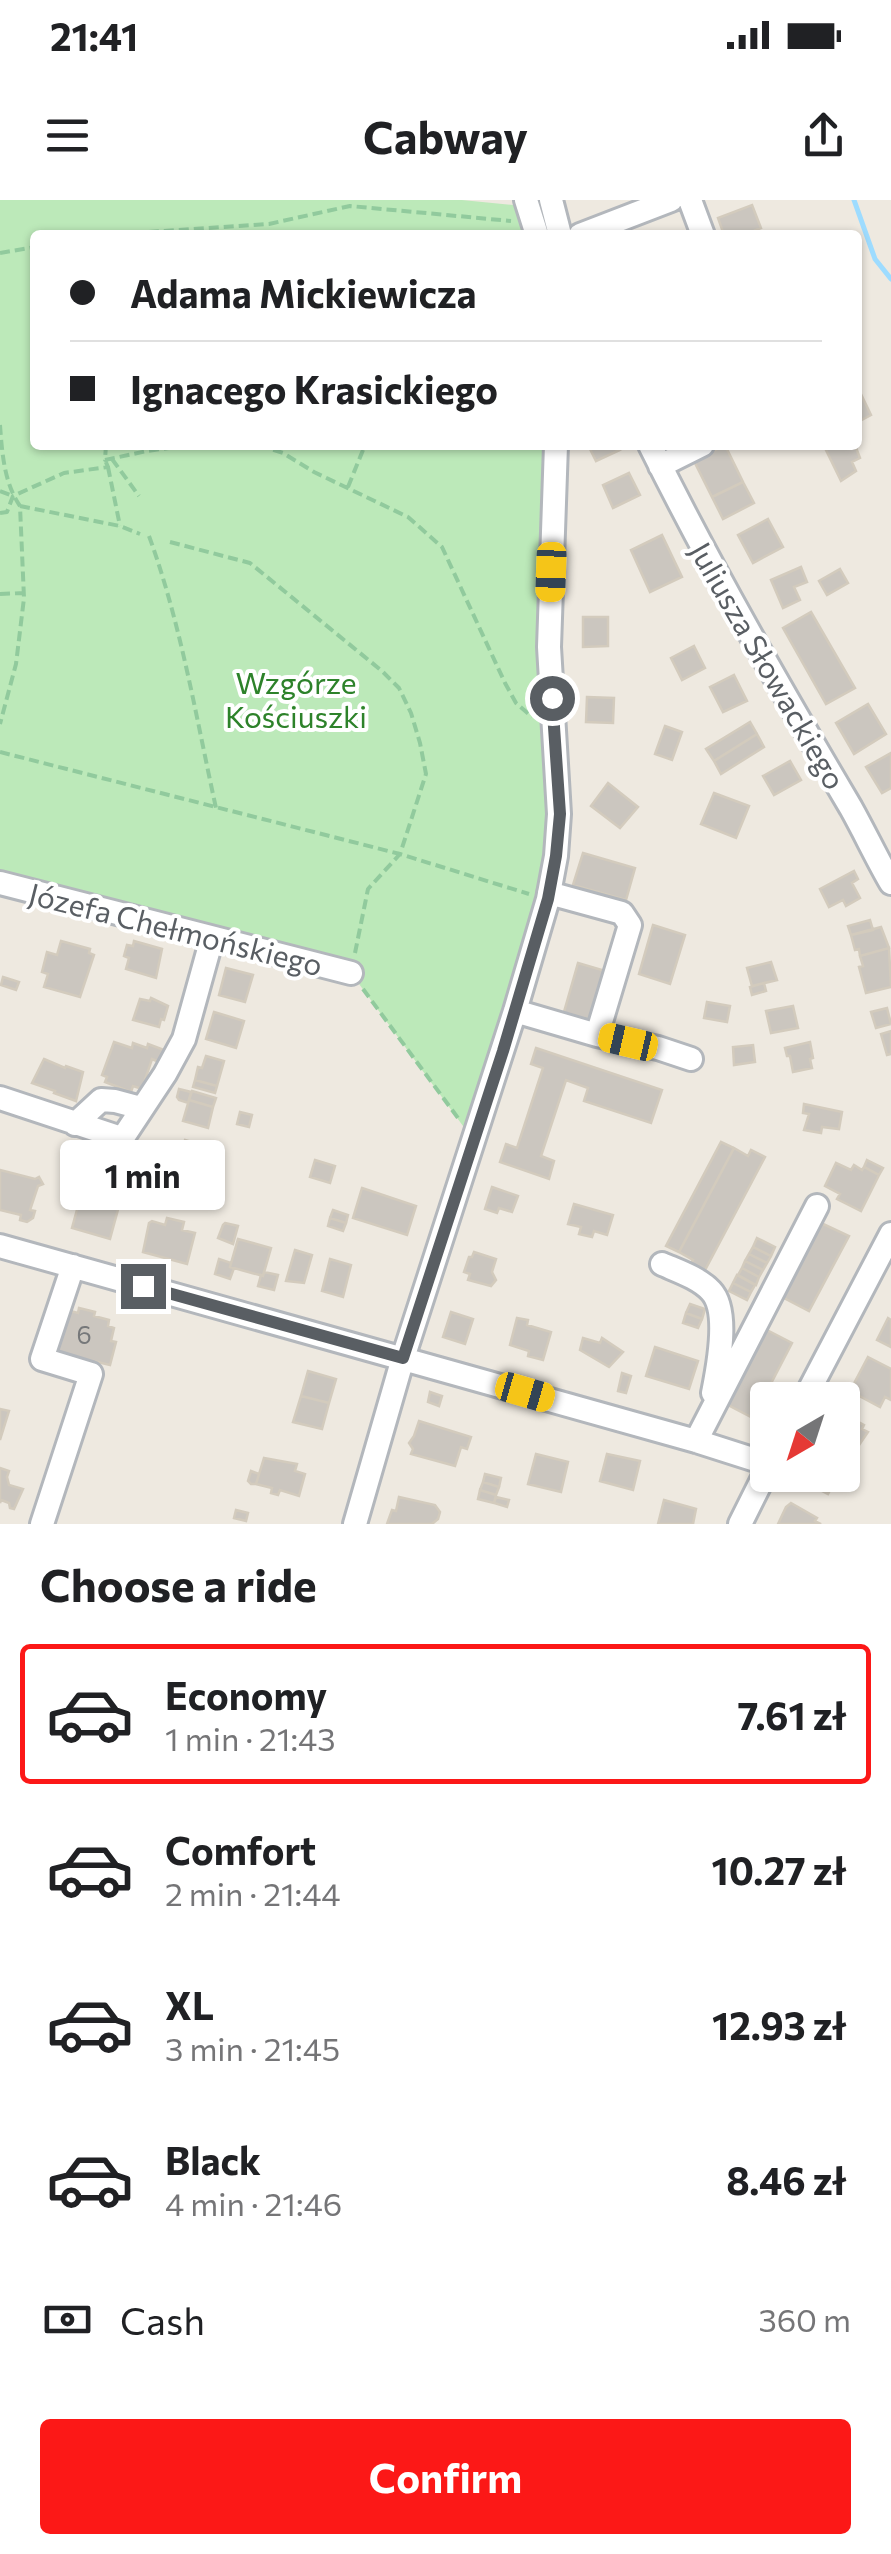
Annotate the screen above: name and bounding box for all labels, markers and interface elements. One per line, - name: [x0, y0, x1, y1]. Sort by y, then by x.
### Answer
- text: 21:41: [50, 12, 138, 59]
- icon: menu: [40, 108, 95, 163]
- text: Cabway: [363, 108, 528, 163]
- icon: share: [796, 108, 851, 163]
- text: Adama Mickiewicza: [130, 269, 477, 316]
- text: Ignacego Krasickiego: [130, 365, 498, 412]
- street label: Juliusza Słowackiego: [683, 535, 855, 795]
- car: [535, 541, 567, 603]
- park label: Wzgórze Kościuszki: [225, 663, 367, 734]
- route start: [530, 676, 575, 721]
- street label: Józefa Chełmońskiego: [25, 874, 327, 982]
- car: [595, 1021, 661, 1063]
- callout: 1 min: [61, 1141, 226, 1211]
- text: 1 min: [105, 1155, 180, 1195]
- route end: [121, 1264, 166, 1309]
- house number: 6: [76, 1319, 92, 1349]
- car: [492, 1369, 558, 1415]
- north arrow: [750, 1382, 860, 1492]
- map controls: [750, 1382, 860, 1492]
- text: Choose a ride: [40, 1556, 317, 1611]
- icon: car: [45, 1669, 135, 1759]
- text: Economy: [165, 1671, 327, 1718]
- text: 7.61 zł: [738, 1691, 846, 1738]
- text: 1 min · 21:43: [165, 1718, 336, 1758]
- icon: car: [45, 1824, 135, 1914]
- text: Comfort: [165, 1826, 316, 1873]
- text: 10.27 zł: [711, 1846, 846, 1893]
- text: 2 min · 21:44: [165, 1873, 341, 1913]
- icon: car: [45, 1979, 135, 2069]
- text: XL: [165, 1981, 214, 2028]
- text: 12.93 zł: [712, 2001, 846, 2048]
- text: 3 min · 21:45: [165, 2028, 340, 2068]
- icon: car: [45, 2134, 135, 2224]
- text: Black: [165, 2136, 261, 2183]
- text: 8.46 zł: [726, 2156, 846, 2203]
- text: 4 min · 21:46: [165, 2183, 342, 2223]
- icon: cash: [40, 2292, 95, 2347]
- text: Cash: [120, 2296, 205, 2343]
- text: 360 m: [758, 2299, 851, 2339]
- button: Confirm: [40, 2419, 851, 2534]

